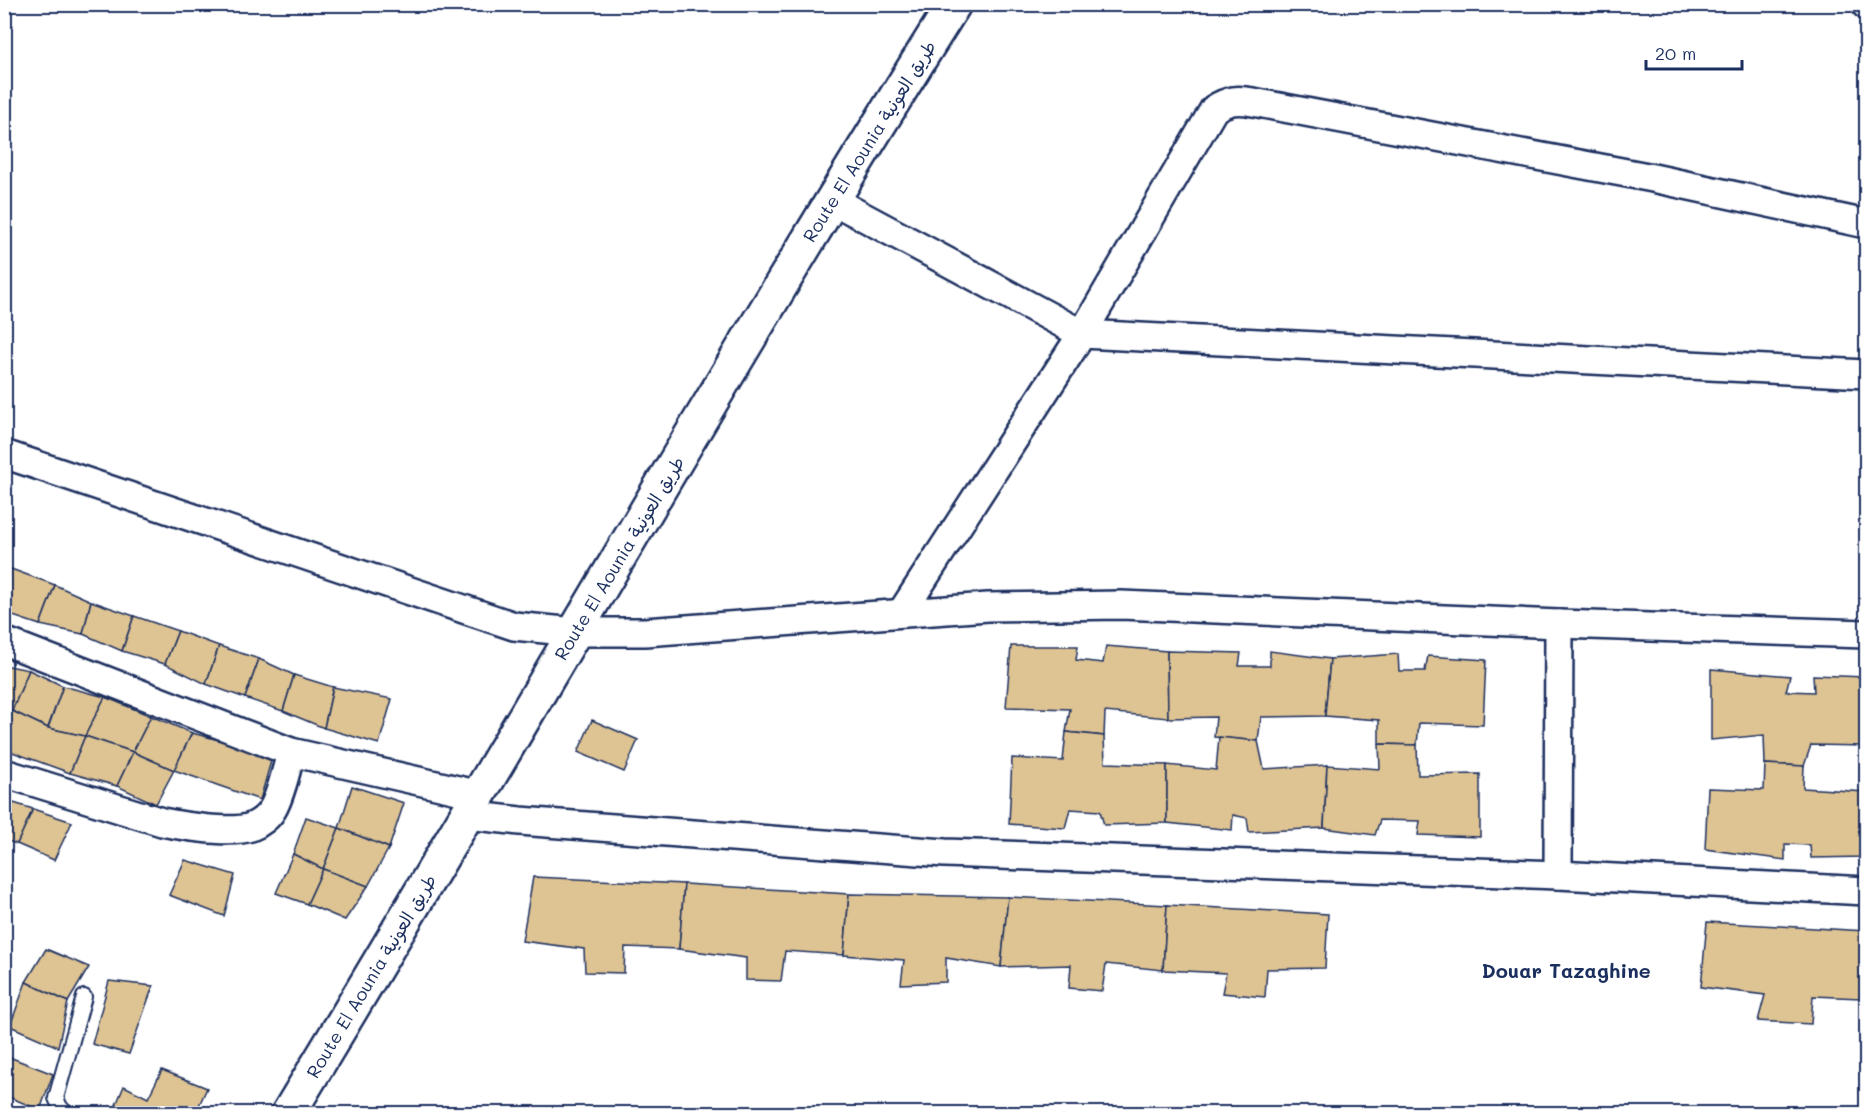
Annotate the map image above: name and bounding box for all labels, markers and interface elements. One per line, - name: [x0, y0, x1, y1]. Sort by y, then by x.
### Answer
- scale bar: [1646, 33, 1742, 71]
- street label: Route El Aounia طريق العونية: [797, 36, 942, 247]
- text: 20 m: [1655, 41, 1696, 65]
- street label: Route El Aounia طريق العونية: [549, 452, 690, 665]
- street label: Route El Aounia طريق العونية: [301, 870, 442, 1083]
- district label: Douar Tazaghine: [1481, 957, 1651, 983]

